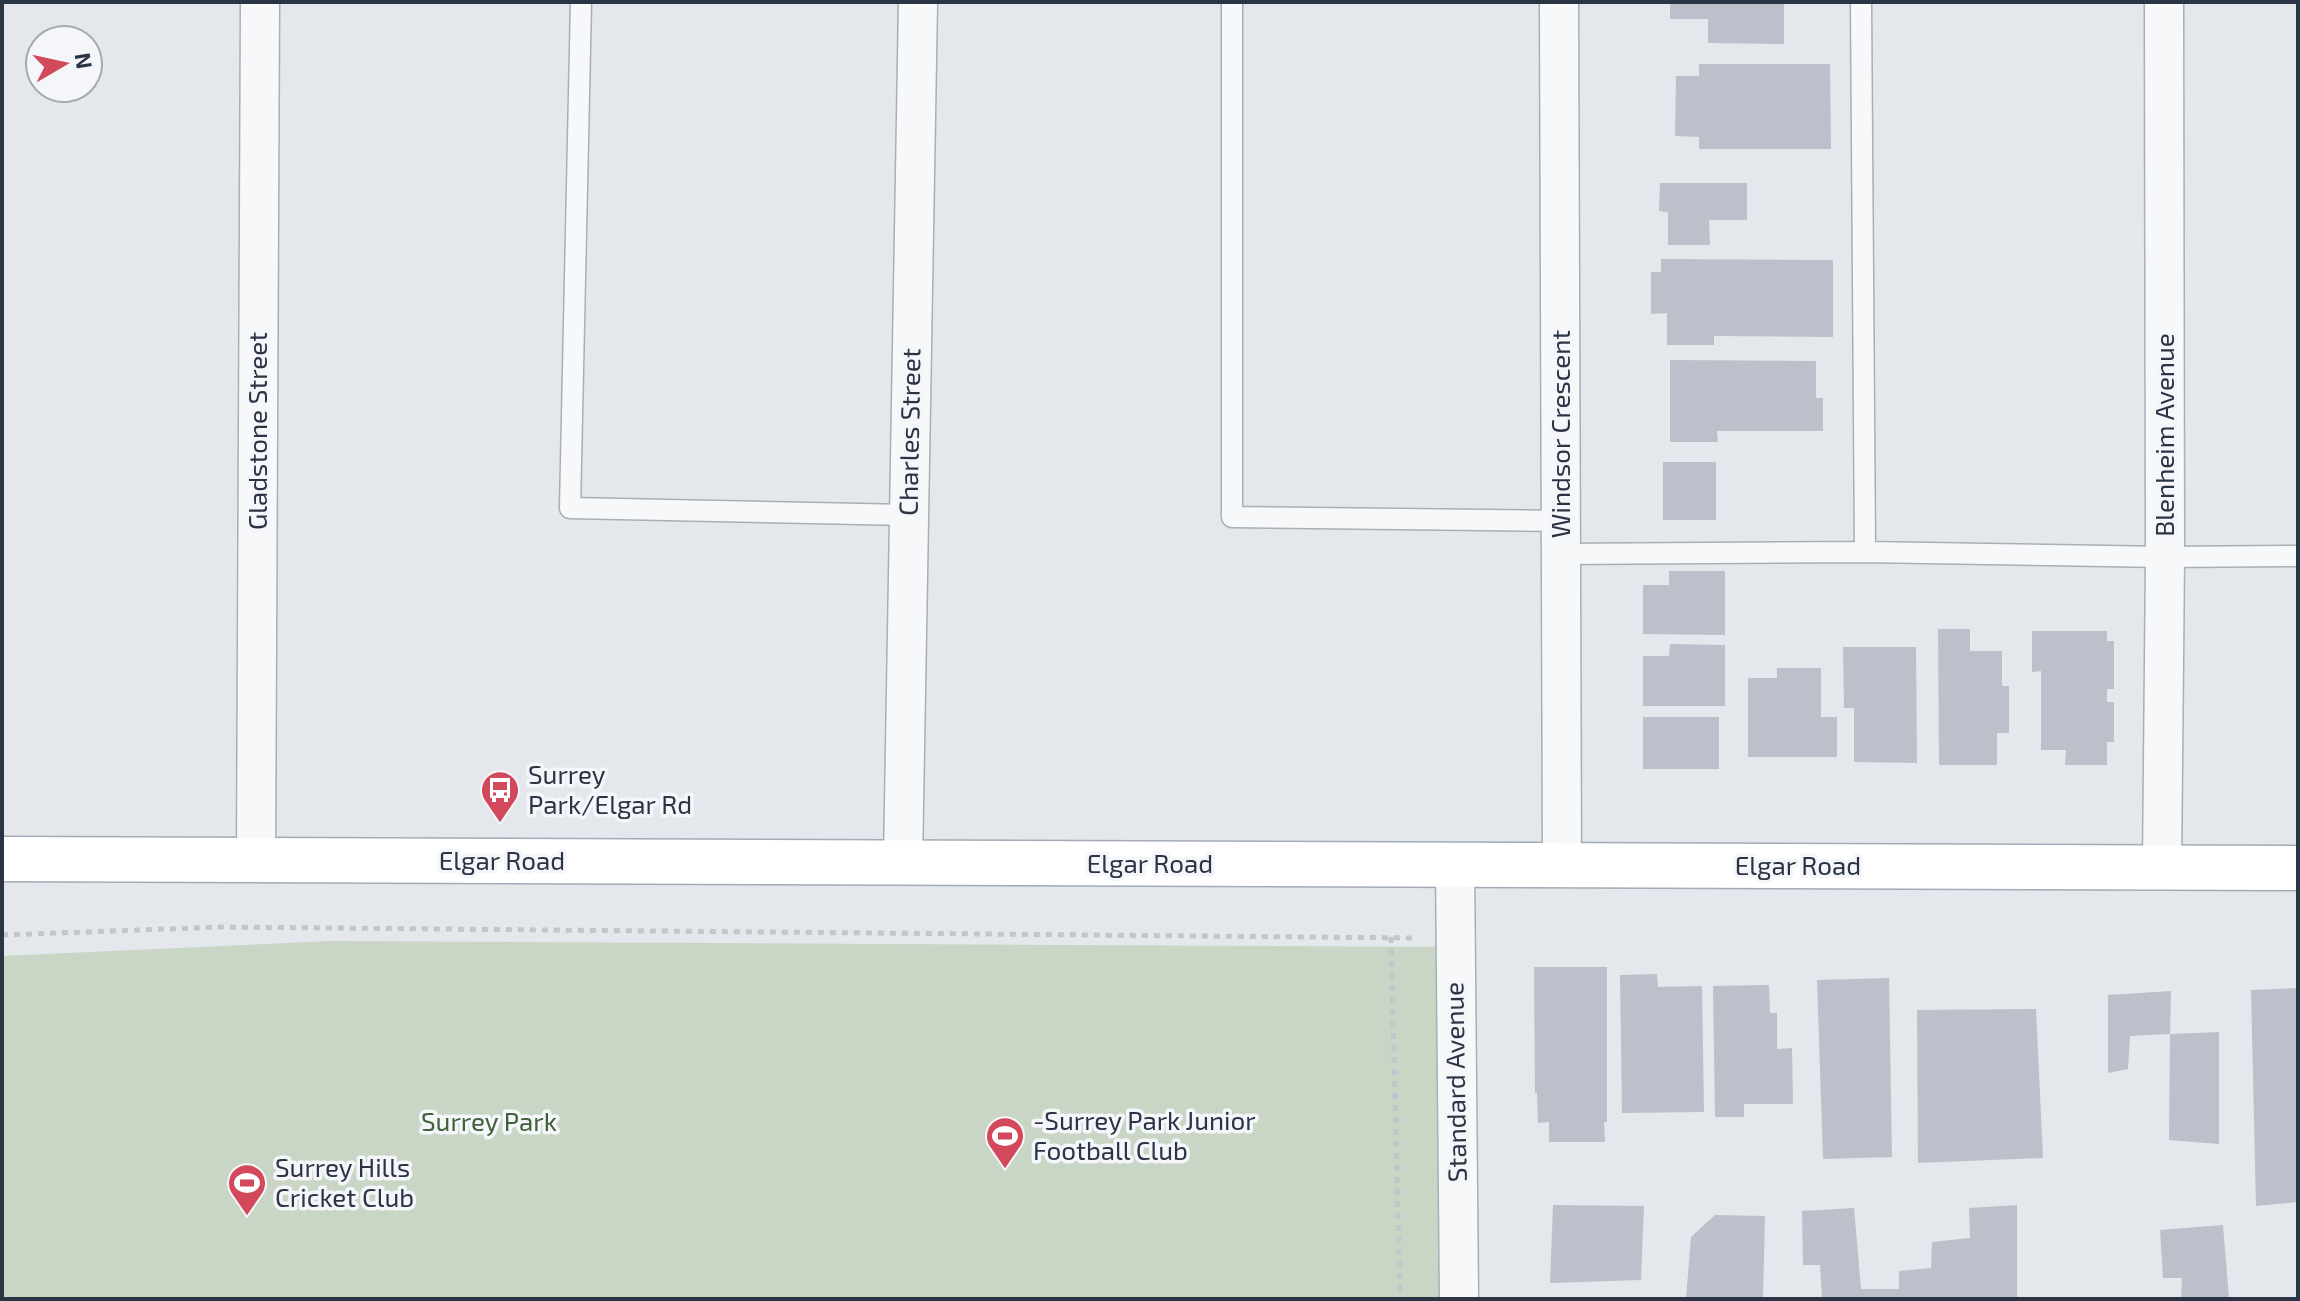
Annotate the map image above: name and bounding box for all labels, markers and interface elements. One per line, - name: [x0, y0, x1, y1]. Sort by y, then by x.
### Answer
- north arrow: [24, 24, 104, 104]
- text: N: [71, 51, 99, 71]
- street label: Windsor Crescent: [1544, 330, 1575, 538]
- street label: Gladstone Street: [241, 332, 272, 530]
- street label: Blenheim Avenue: [2148, 333, 2179, 537]
- street label: Charles Street: [892, 348, 925, 516]
- place label: Surrey Park/Elgar Rd: [528, 758, 692, 819]
- bus stop icon: Surrey Park/Elgar Rd: [479, 769, 521, 824]
- street label: Elgar Road: [439, 844, 565, 875]
- street label: Elgar Road: [1087, 847, 1213, 878]
- street label: Elgar Road: [1735, 849, 1861, 880]
- street label: Standard Avenue: [1437, 982, 1472, 1182]
- place label: -Surrey Park Junior Football Club: [1033, 1104, 1256, 1165]
- park label: Surrey Park: [421, 1105, 557, 1136]
- sports icon: -Surrey Park Junior Football Club: [984, 1115, 1026, 1170]
- place label: Surrey Hills Cricket Club: [275, 1151, 414, 1212]
- sports icon: Surrey Hills Cricket Club: [226, 1162, 268, 1217]

